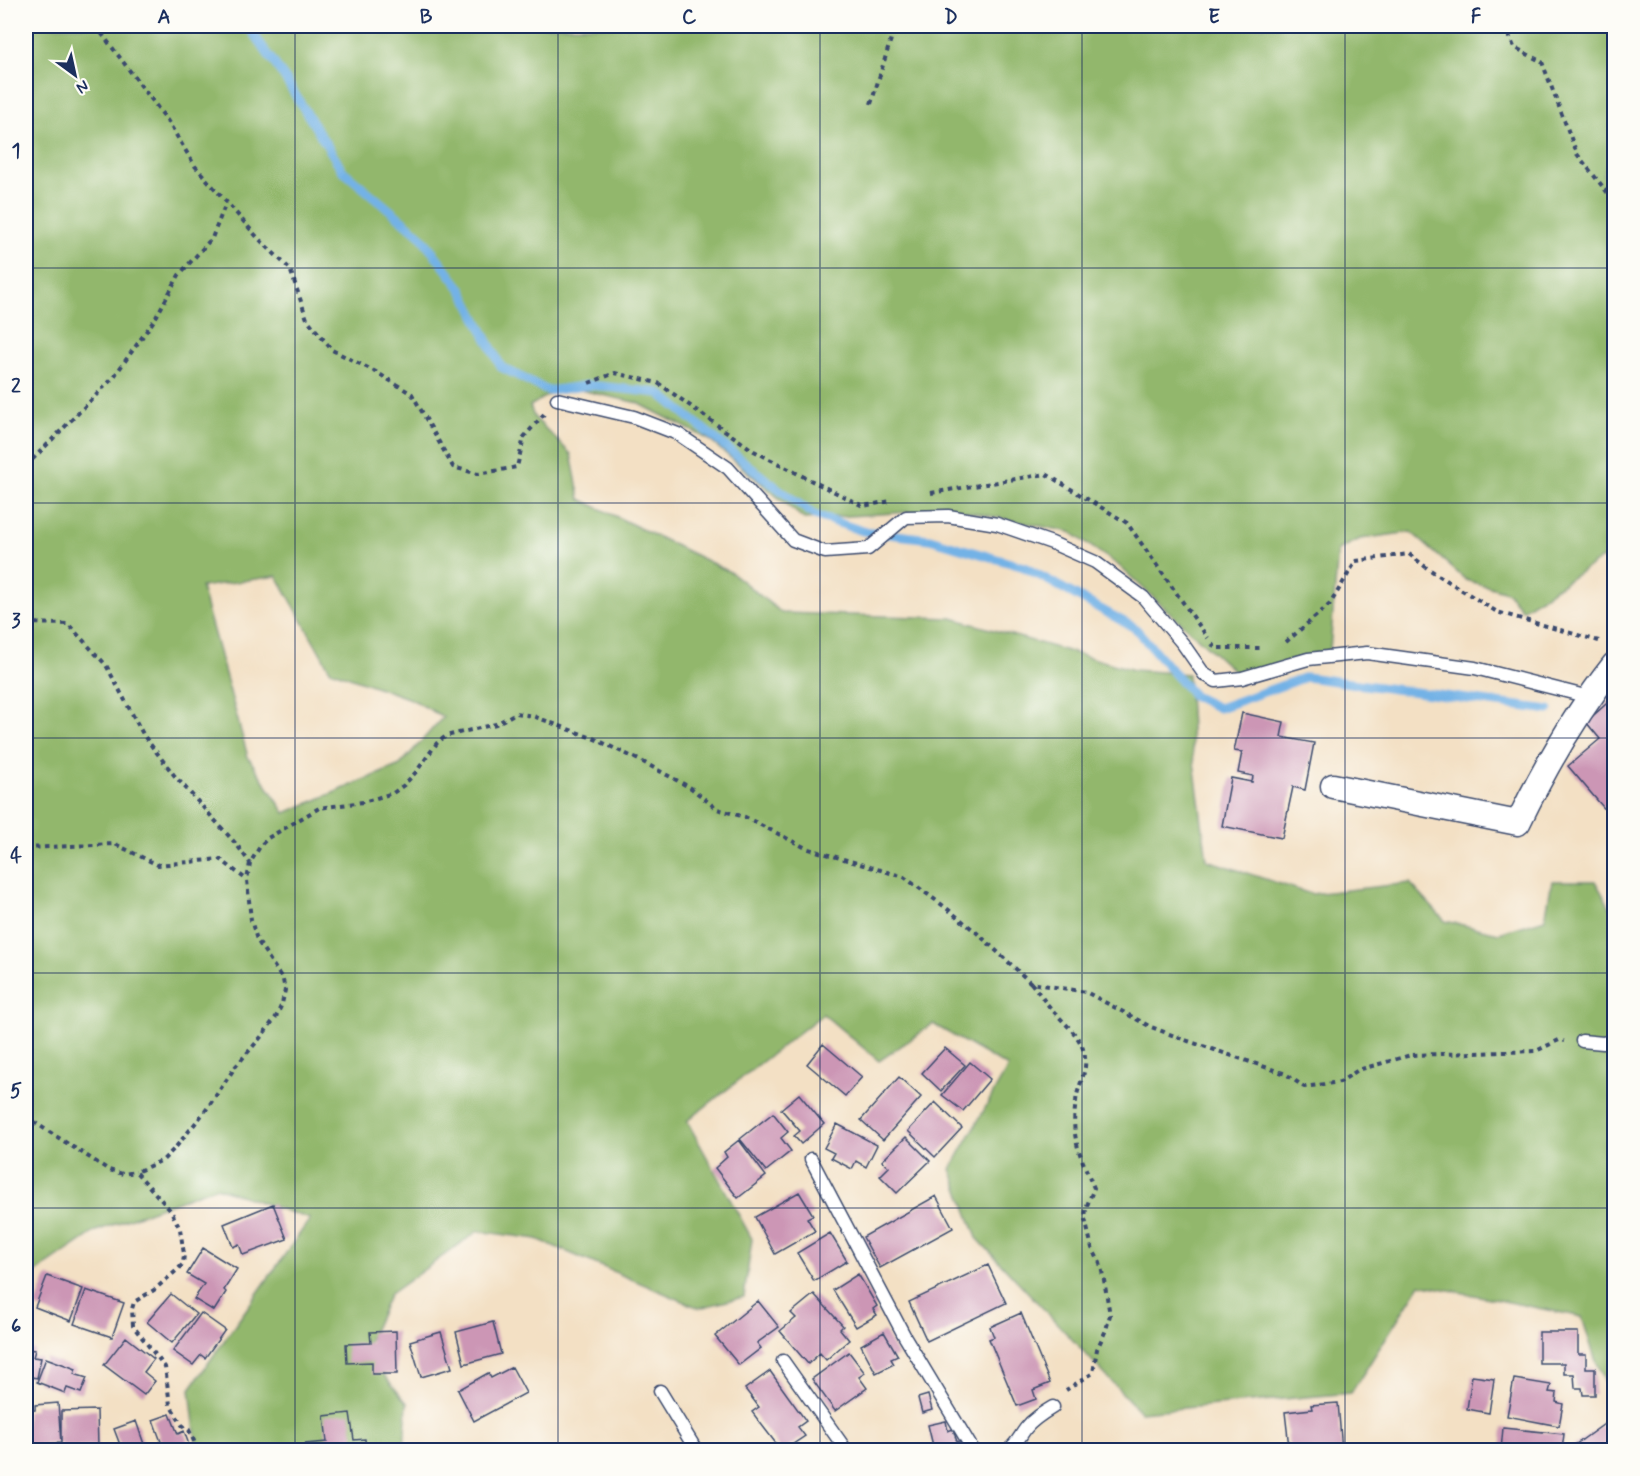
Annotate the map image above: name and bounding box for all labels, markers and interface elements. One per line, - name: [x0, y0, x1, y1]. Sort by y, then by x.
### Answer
- text: A: [157, 4, 171, 31]
- text: B: [420, 4, 433, 31]
- text: C: [682, 4, 697, 31]
- text: D: [944, 4, 958, 31]
- text: E: [1208, 4, 1220, 31]
- text: F: [1471, 4, 1482, 31]
- north arrow: [45, 45, 105, 105]
- text: N: [72, 75, 93, 98]
- text: 1: [12, 138, 20, 165]
- text: 2: [11, 373, 21, 400]
- text: 3: [11, 608, 21, 635]
- text: 4: [10, 843, 22, 870]
- text: 5: [10, 1078, 22, 1105]
- text: 6: [11, 1313, 21, 1340]

